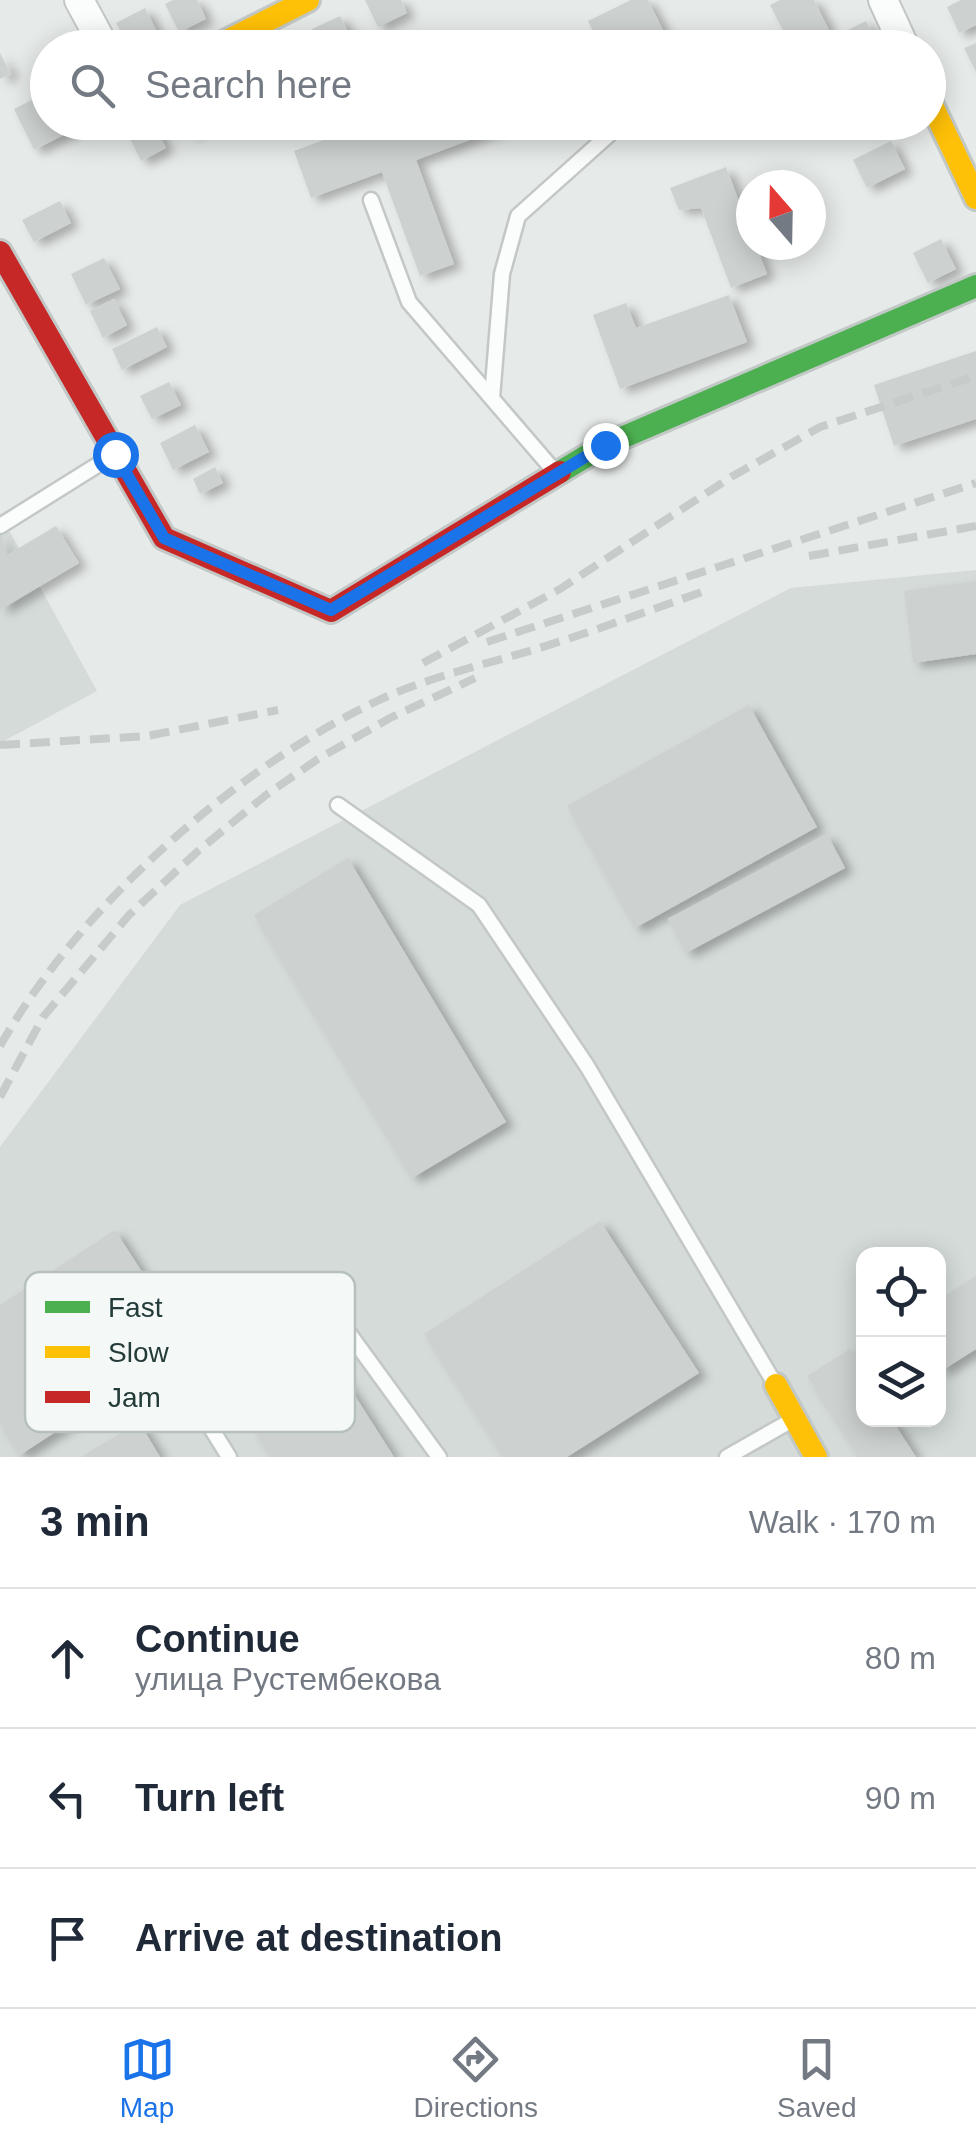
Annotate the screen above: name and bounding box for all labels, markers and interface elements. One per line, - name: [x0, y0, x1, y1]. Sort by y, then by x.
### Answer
- search box: [30, 30, 946, 140]
- icon: search: [65, 58, 120, 113]
- text: Search here: [145, 64, 352, 106]
- north arrow: [736, 170, 826, 260]
- route end: [583, 423, 629, 469]
- route start: [93, 432, 139, 478]
- map controls: [856, 1247, 946, 1427]
- button: locate: [856, 1247, 946, 1337]
- legend: [25, 1272, 355, 1432]
- text: Fast: [108, 1292, 163, 1323]
- text: Slow: [108, 1337, 169, 1368]
- button: layers: [856, 1337, 946, 1427]
- text: Jam: [108, 1382, 161, 1413]
- text: 3 min: [40, 1498, 150, 1545]
- text: Walk · 170 m: [749, 1504, 936, 1540]
- text: Continue: [135, 1618, 300, 1660]
- icon: ahead: [40, 1631, 95, 1686]
- text: 80 m: [865, 1640, 936, 1676]
- text: улица Рустембекова: [135, 1661, 441, 1697]
- icon: left: [40, 1771, 95, 1826]
- text: Turn left: [135, 1777, 284, 1819]
- text: 90 m: [865, 1780, 936, 1816]
- icon: arrive: [40, 1911, 95, 1966]
- text: Arrive at destination: [135, 1917, 502, 1959]
- tab: Map: [120, 2032, 175, 2124]
- tab: Directions: [414, 2032, 538, 2124]
- tab: Saved: [777, 2032, 856, 2124]

